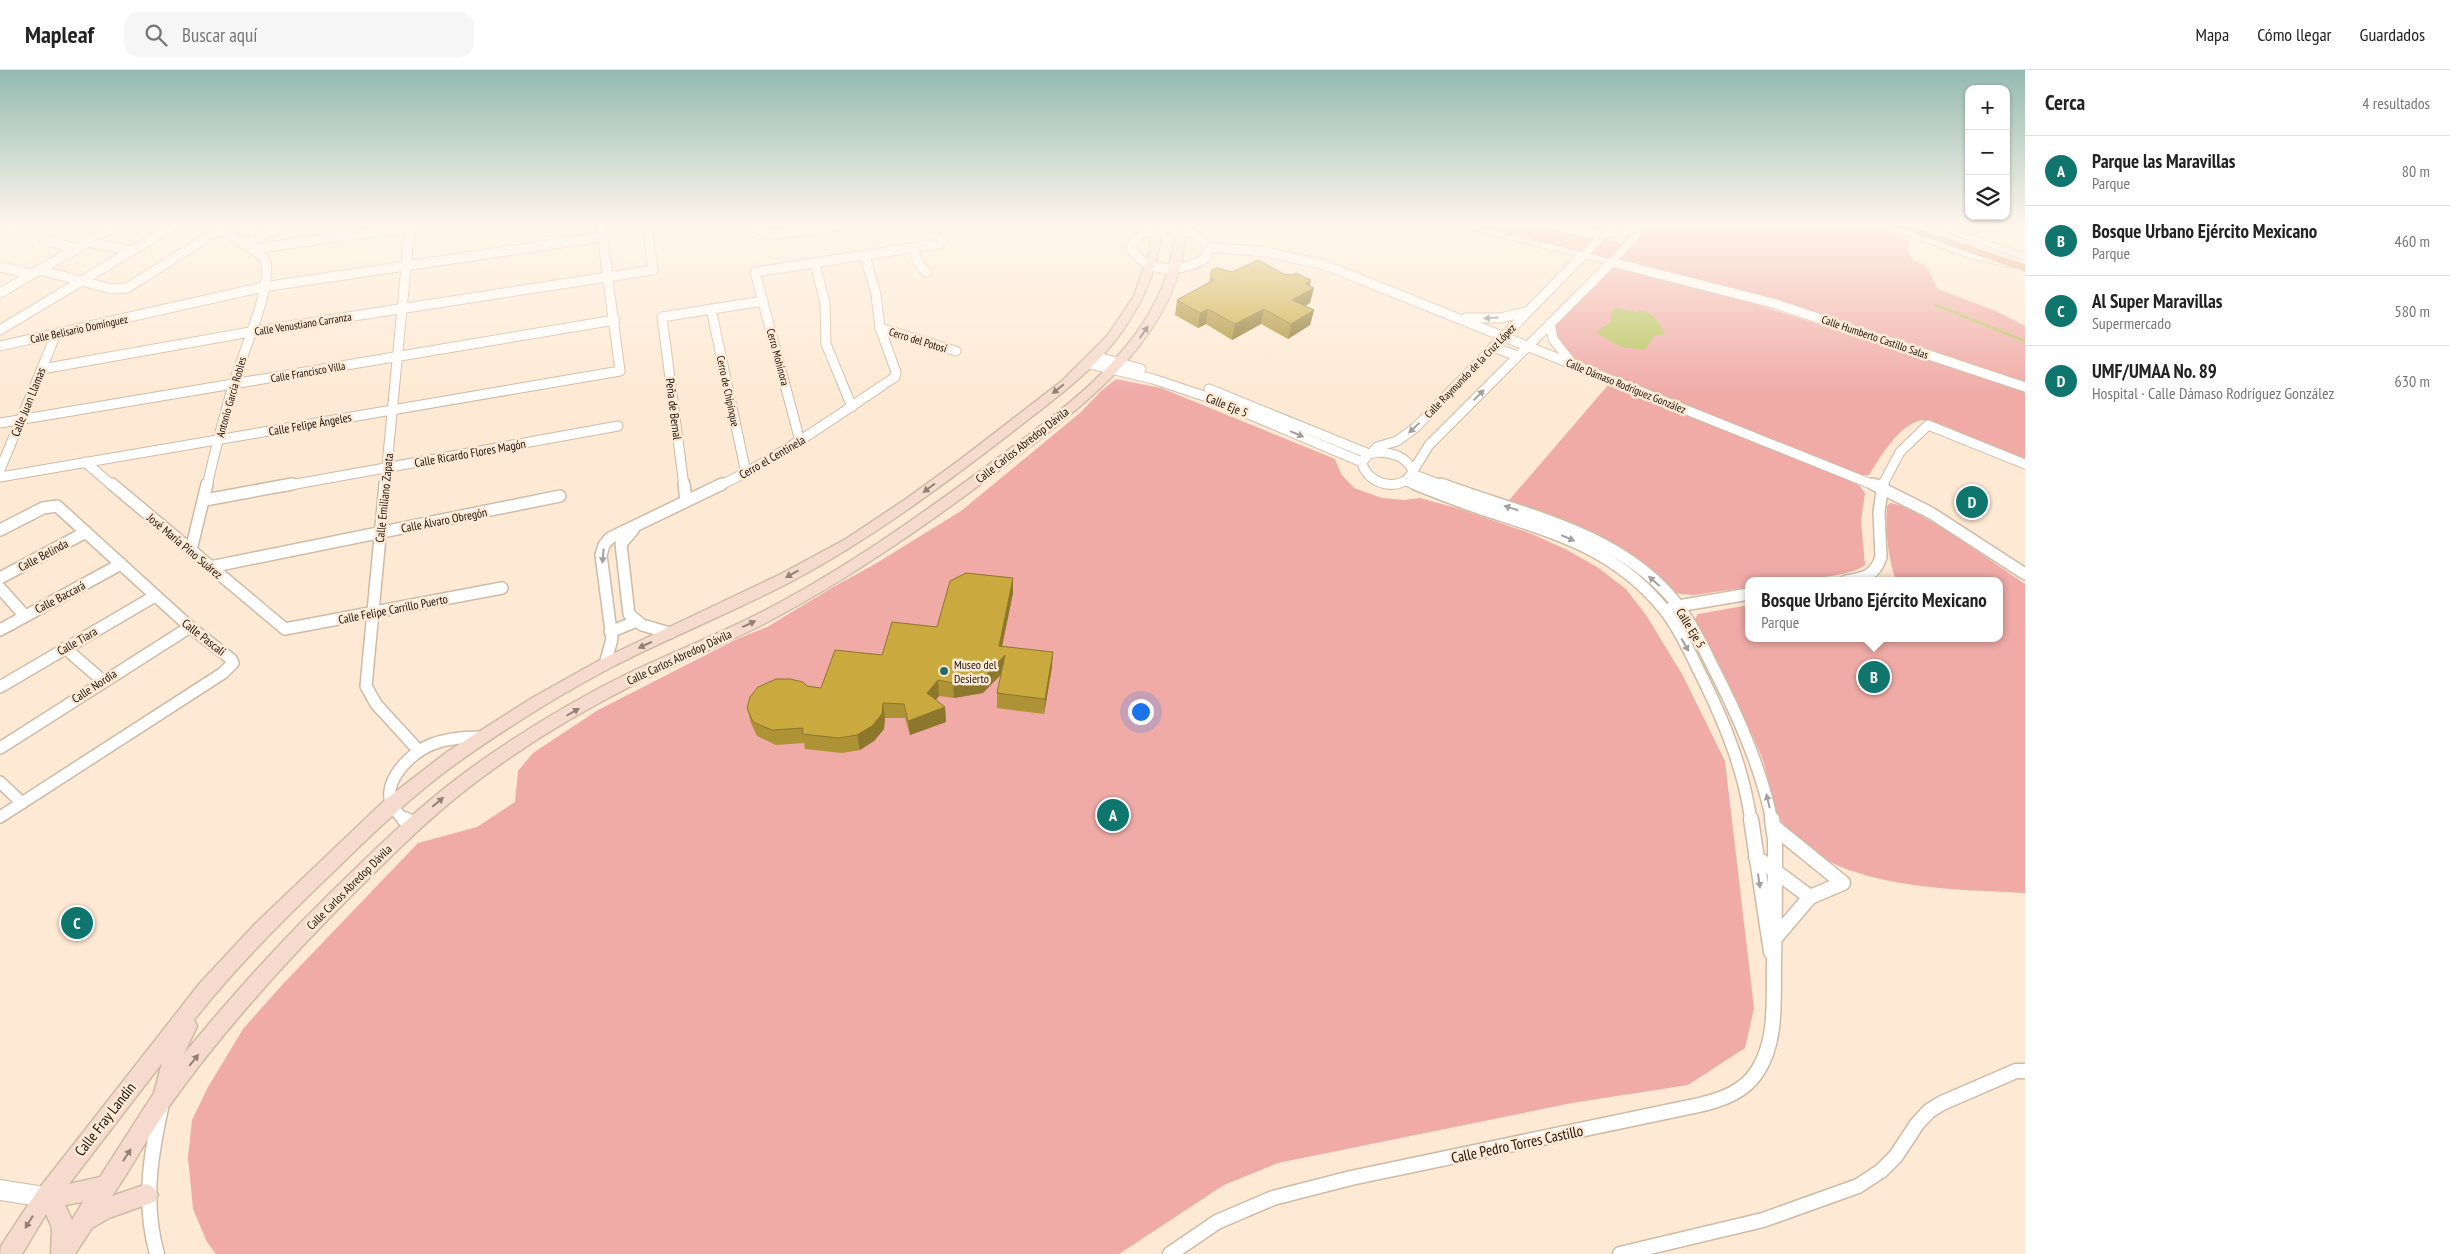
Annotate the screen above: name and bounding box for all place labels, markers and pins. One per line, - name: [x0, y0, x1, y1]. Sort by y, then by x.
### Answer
- pin: D: [1956, 483, 1988, 521]
- place label: Museo del Desierto: [954, 657, 997, 686]
- pin: B: [1858, 658, 1890, 696]
- marker: Museo del Desierto: [938, 665, 950, 677]
- pin: A: [1097, 796, 1129, 834]
- pin: C: [61, 904, 93, 942]

